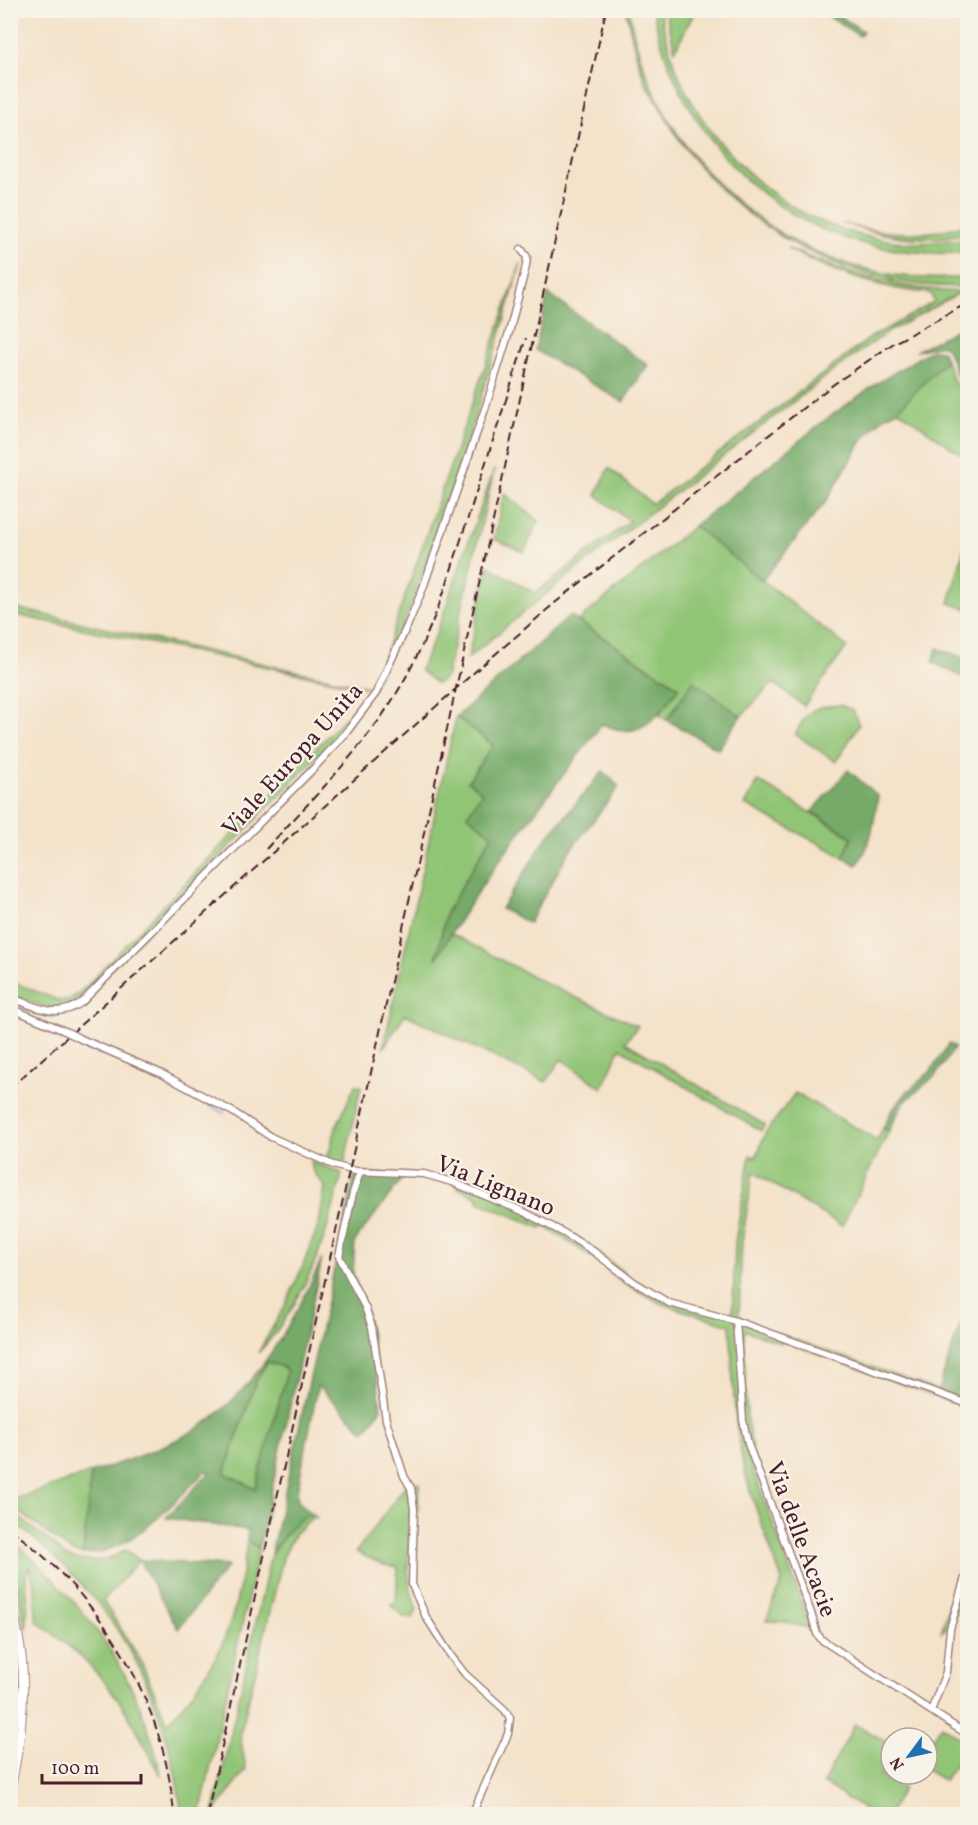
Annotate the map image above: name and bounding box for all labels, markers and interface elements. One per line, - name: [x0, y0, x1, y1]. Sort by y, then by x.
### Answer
- street label: Viale Europa Unita: [215, 676, 372, 845]
- street label: Via Lignano: [431, 1148, 560, 1226]
- street label: Via delle Acacie: [756, 1457, 844, 1622]
- north arrow: [879, 1726, 939, 1786]
- scale bar: [42, 1747, 141, 1785]
- text: N: [886, 1752, 910, 1774]
- text: 100 m: [51, 1757, 100, 1782]

